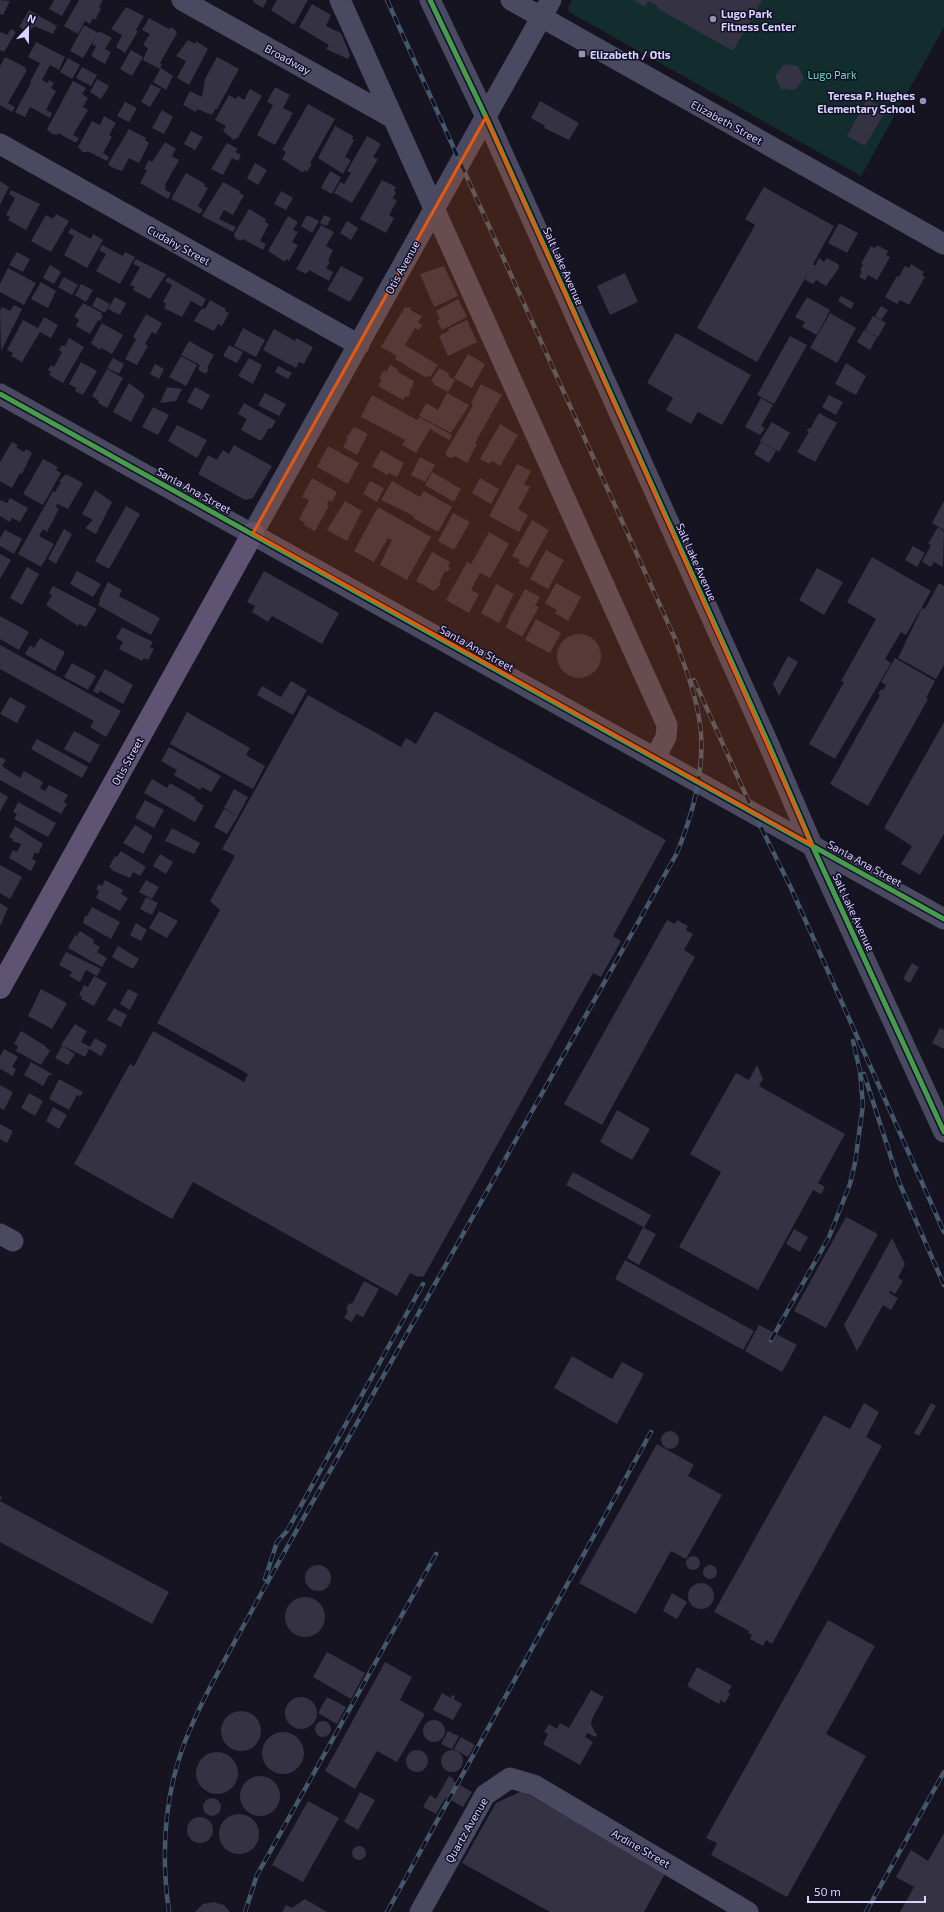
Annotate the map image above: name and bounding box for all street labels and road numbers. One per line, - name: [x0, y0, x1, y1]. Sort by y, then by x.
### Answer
- street label: Broadway: [263, 41, 313, 77]
- street label: Elizabeth Street: [689, 97, 765, 147]
- street label: Cudahy Street: [145, 222, 213, 268]
- street label: Salt Lake Avenue: [541, 225, 587, 307]
- street label: Otis Avenue: [382, 238, 422, 296]
- street label: Santa Ana Street: [154, 464, 234, 516]
- street label: Salt Lake Avenue: [674, 521, 720, 603]
- street label: Santa Ana Street: [437, 622, 517, 674]
- street label: Otis Street: [108, 735, 146, 787]
- street label: Santa Ana Street: [825, 837, 905, 889]
- street label: Salt Lake Avenue: [830, 871, 878, 953]
- street label: Quartz Avenue: [442, 1795, 491, 1865]
- street label: Ardine Street: [609, 1826, 673, 1870]

